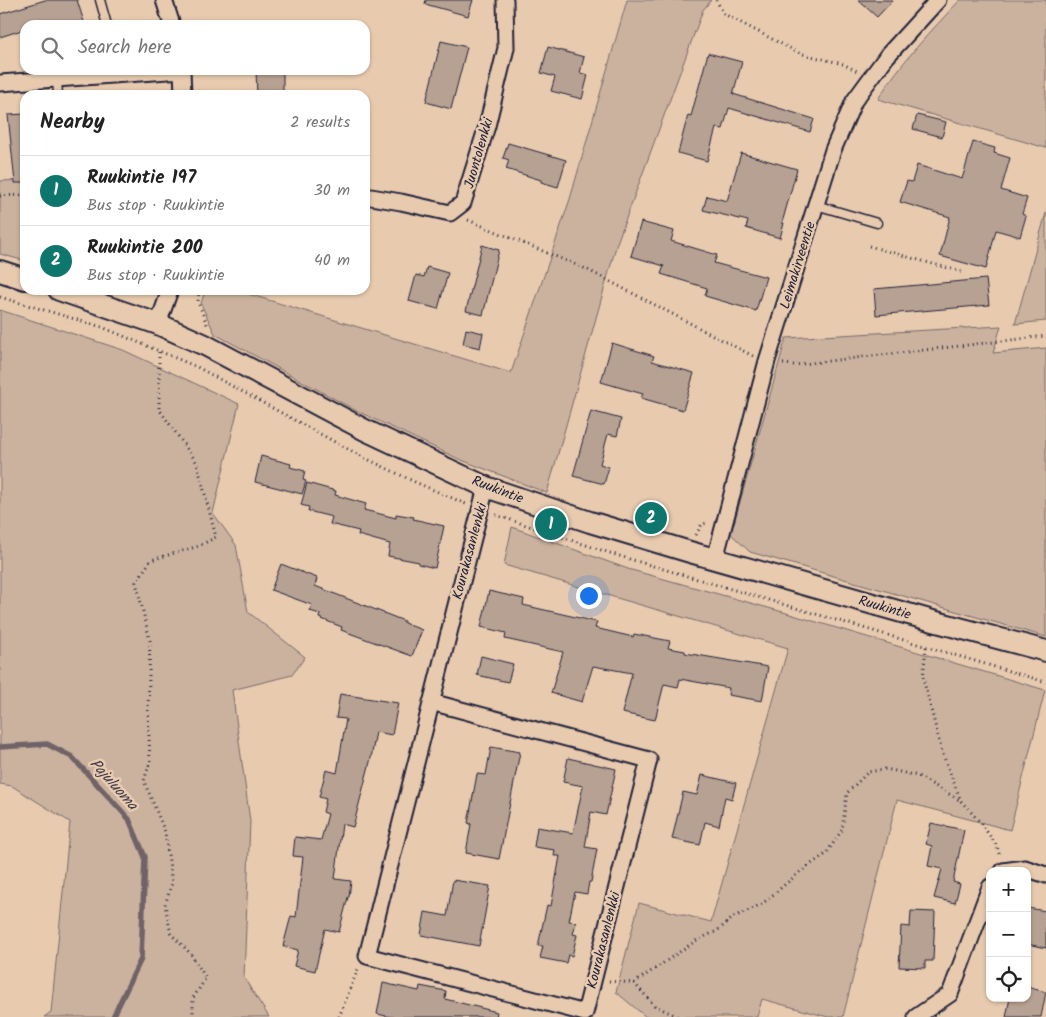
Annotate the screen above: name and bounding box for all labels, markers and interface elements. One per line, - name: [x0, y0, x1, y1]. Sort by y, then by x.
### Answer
- search box: [20, 20, 370, 75]
- text: Search here: [78, 33, 172, 63]
- icon: search: [38, 34, 66, 62]
- text: Nearby: [40, 106, 105, 139]
- text: 2 results: [290, 110, 350, 135]
- street label: Juontolenkki: [458, 115, 500, 191]
- text: Ruukintie 197: [87, 163, 196, 193]
- text: 1: [54, 178, 58, 203]
- text: 30 m: [314, 178, 350, 203]
- text: Bus stop · Ruukintie: [87, 193, 224, 218]
- street label: Leimakirveentie: [774, 218, 822, 312]
- text: Ruukintie 200: [87, 233, 202, 263]
- text: 2: [51, 248, 61, 273]
- text: 40 m: [314, 248, 350, 273]
- text: Bus stop · Ruukintie: [87, 263, 224, 288]
- street label: Ruukintie: [468, 470, 527, 510]
- pin: 2: [635, 499, 667, 537]
- street label: Kourakasanlenkki: [446, 500, 494, 602]
- pin: 1: [535, 505, 567, 543]
- your location: [576, 583, 602, 609]
- street label: Ruukintie: [856, 590, 914, 626]
- water label: Pajuluoma: [83, 753, 144, 817]
- map controls: [986, 867, 1031, 1002]
- button: +: [986, 867, 1031, 912]
- street label: Kourakasanlenkki: [581, 889, 627, 991]
- button: −: [986, 912, 1031, 957]
- button: locate: [986, 957, 1031, 1002]

